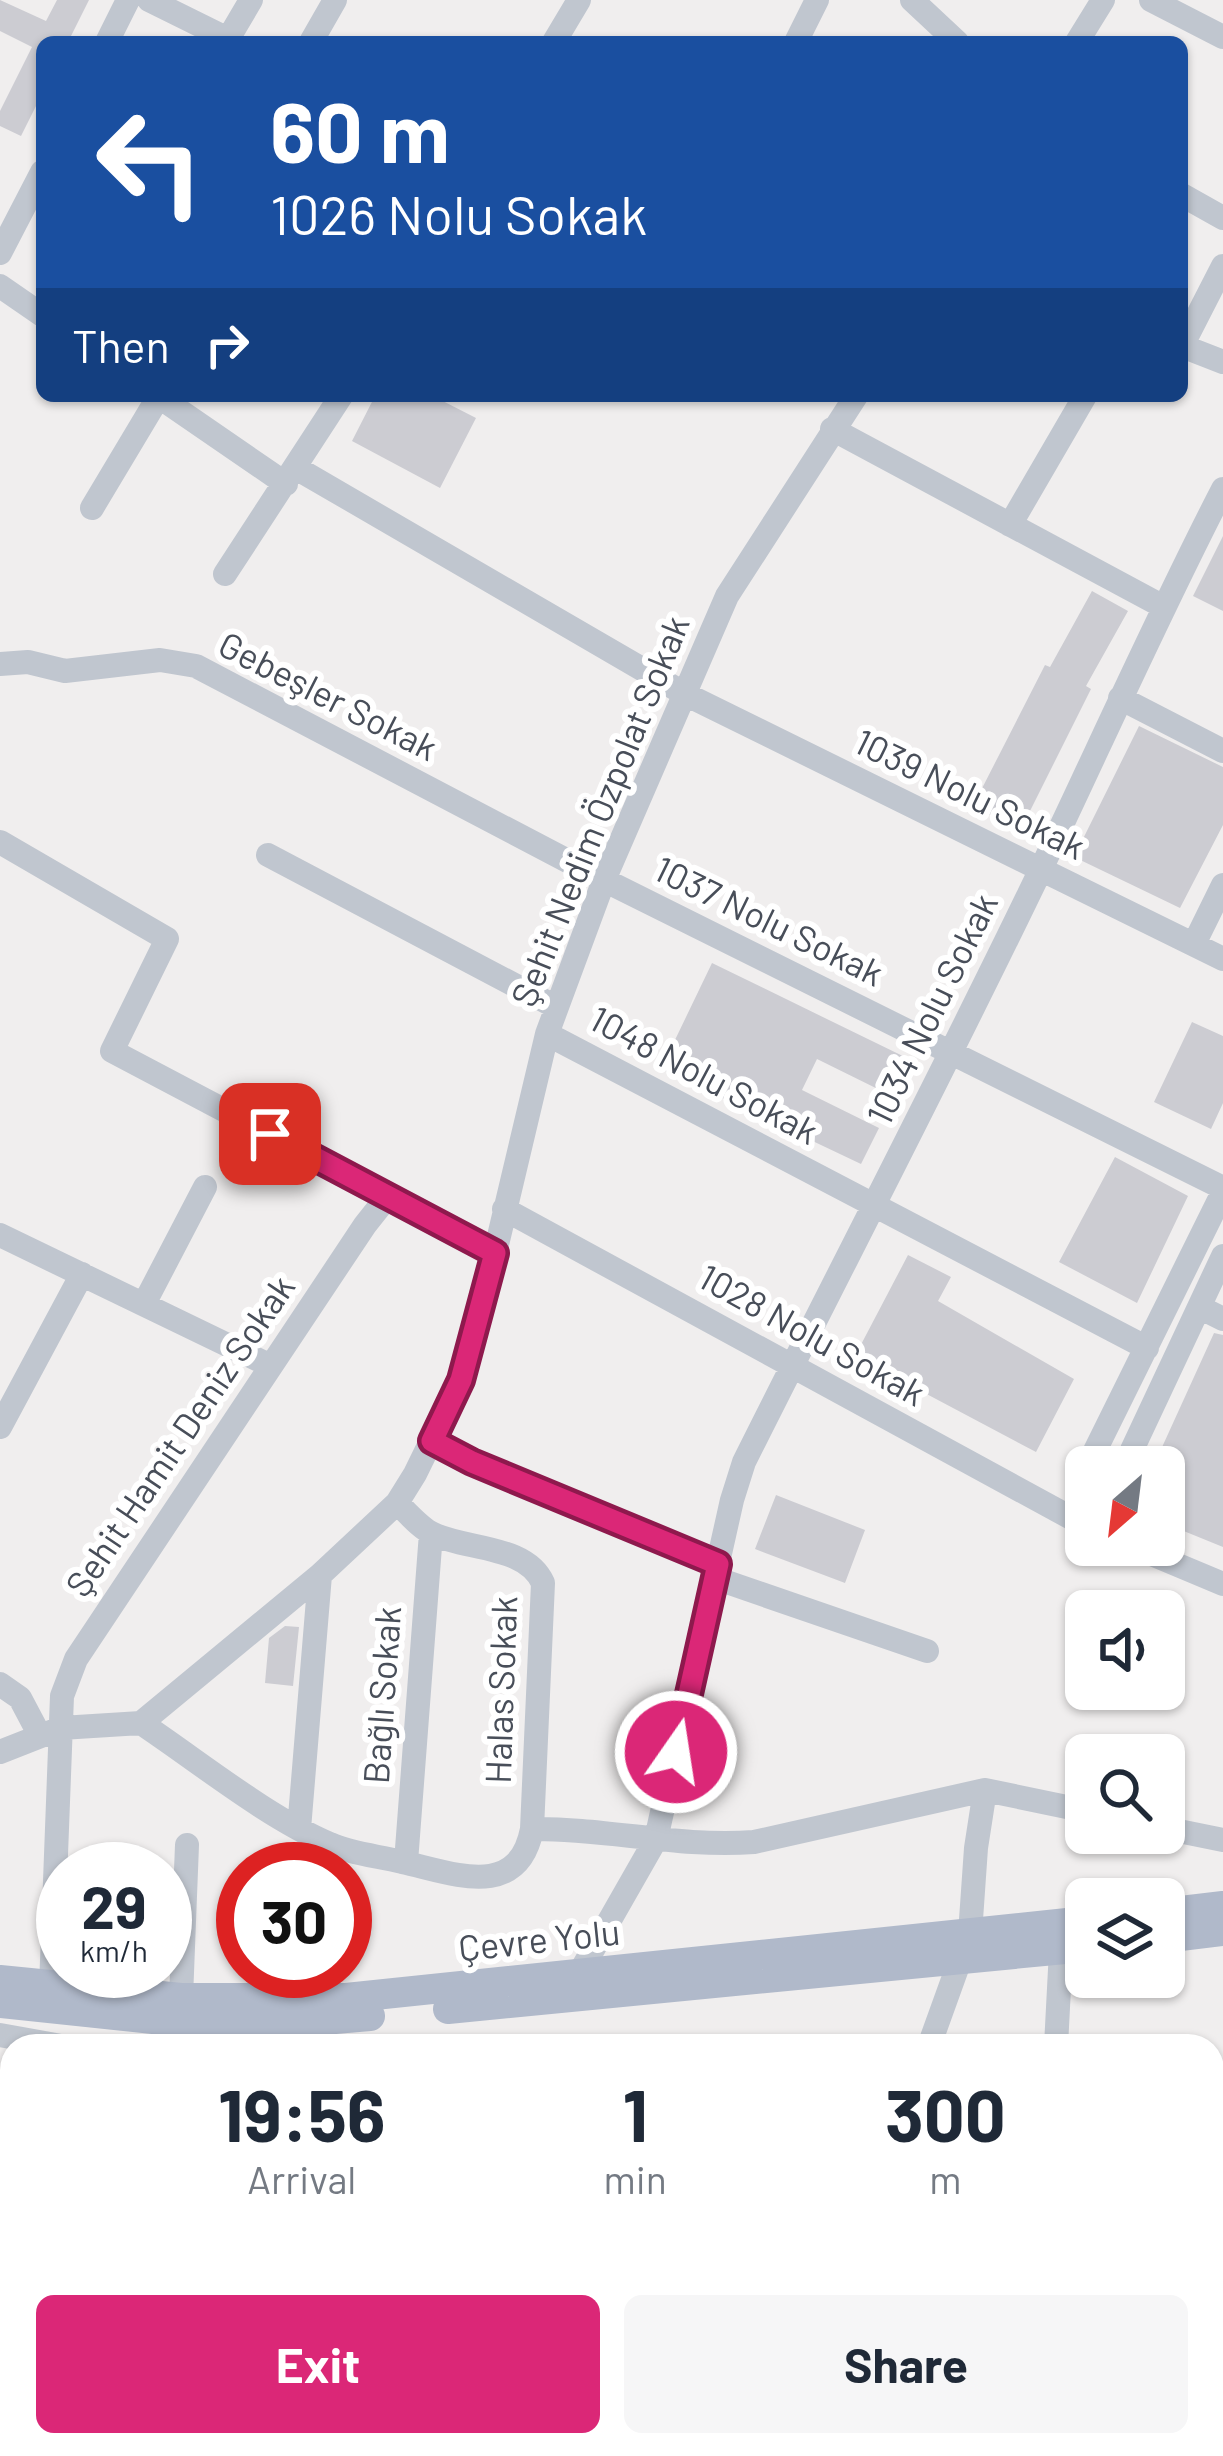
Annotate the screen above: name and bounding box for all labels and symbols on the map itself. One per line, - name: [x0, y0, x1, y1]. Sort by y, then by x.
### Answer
- street label: Şehit Nedim Özpolat Sokak: [500, 609, 697, 1012]
- street label: Gebeşler Sokak: [212, 621, 445, 768]
- street label: 1039 Nolu Sokak: [848, 718, 1093, 867]
- street label: 1037 Nolu Sokak: [648, 846, 891, 994]
- street label: 1034 Nolu Sokak: [856, 886, 1005, 1131]
- street label: 1048 Nolu Sokak: [583, 995, 826, 1152]
- pin: [219, 1083, 321, 1185]
- street label: 1028 Nolu Sokak: [692, 1254, 933, 1414]
- street label: Şehit Hamit Deniz Sokak: [55, 1266, 302, 1604]
- north arrow: [1065, 1446, 1185, 1566]
- street label: Halas Sokak: [475, 1595, 524, 1785]
- street label: Bağlı Sokak: [353, 1605, 408, 1785]
- position arrow: [613, 1689, 739, 1815]
- speed limit sign: 30: [216, 1842, 372, 1998]
- street label: Çevre Yolu: [456, 1909, 622, 1968]

